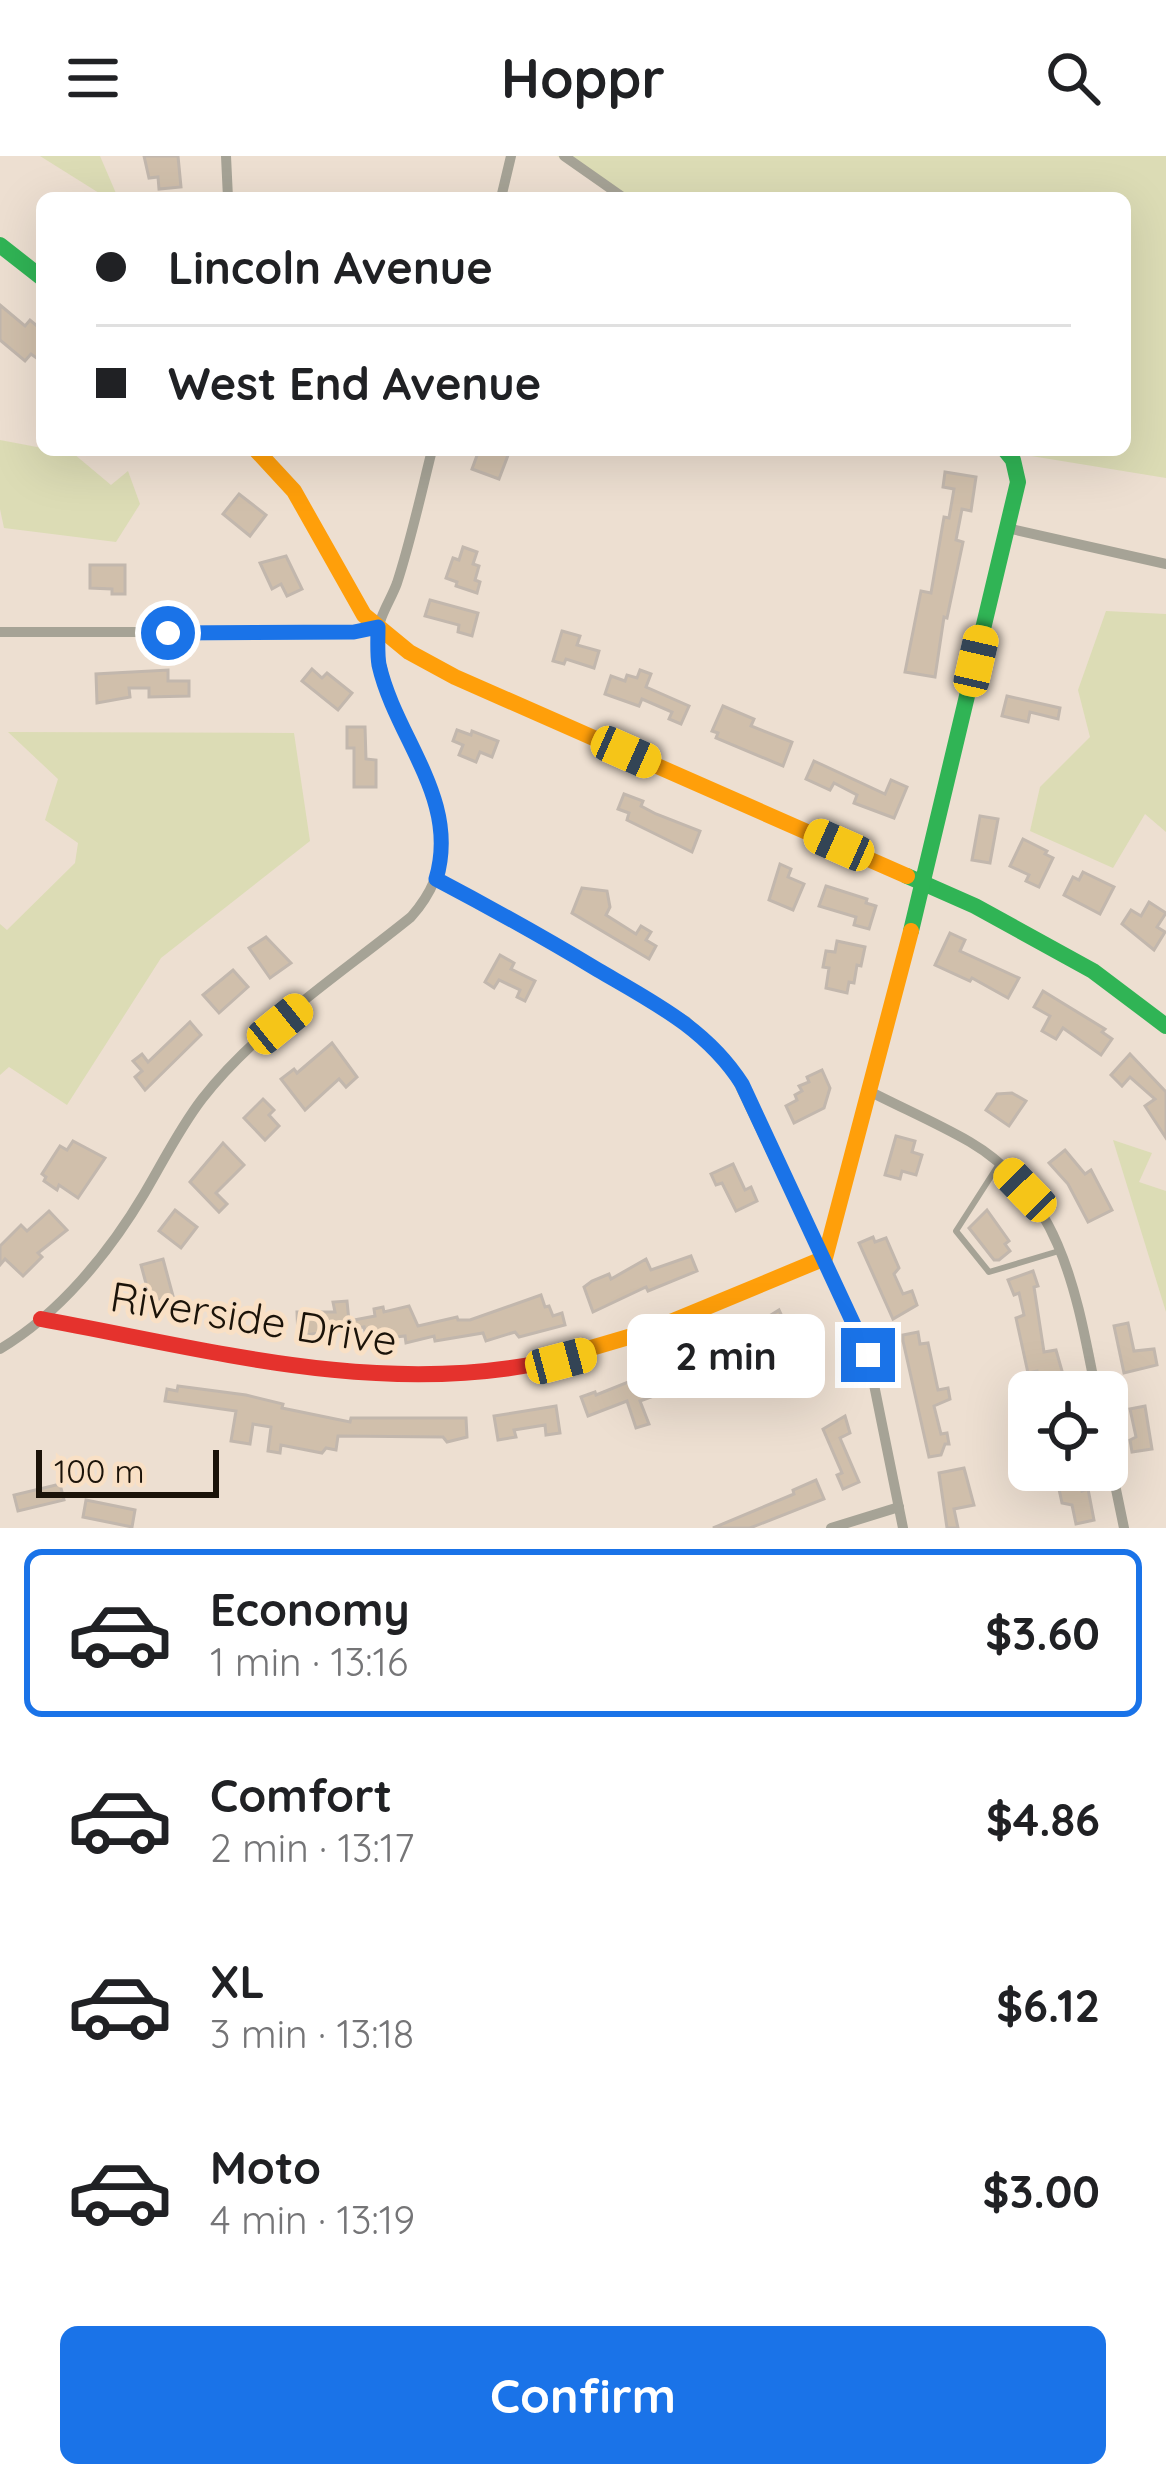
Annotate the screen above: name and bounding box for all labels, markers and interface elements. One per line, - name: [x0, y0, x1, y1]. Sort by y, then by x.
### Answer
- text: Hoppr: [501, 44, 665, 112]
- icon: menu: [60, 45, 126, 111]
- icon: search: [1040, 45, 1106, 111]
- text: Lincoln Avenue: [168, 239, 493, 295]
- text: West End Avenue: [168, 355, 541, 411]
- route start: [141, 606, 195, 660]
- car: [950, 622, 1002, 700]
- car: [586, 721, 666, 783]
- car: [799, 814, 879, 876]
- car: [241, 987, 319, 1061]
- car: [987, 1152, 1063, 1228]
- street label: Riverside Drive: [107, 1269, 401, 1367]
- callout: 2 min: [628, 1313, 826, 1397]
- route end: [841, 1328, 895, 1382]
- text: 2 min: [675, 1331, 777, 1380]
- car: [522, 1334, 600, 1388]
- map controls: [1008, 1371, 1128, 1491]
- button: locate: [1008, 1371, 1128, 1491]
- scale bar: [36, 1444, 219, 1497]
- text: 100 m: [54, 1450, 145, 1491]
- icon: car: [66, 1579, 174, 1687]
- text: Economy: [210, 1581, 410, 1637]
- text: $3.60: [985, 1605, 1100, 1661]
- text: 1 min · 13:16: [210, 1637, 408, 1686]
- icon: car: [66, 1765, 174, 1873]
- text: Comfort: [210, 1767, 392, 1823]
- text: $4.86: [986, 1791, 1100, 1847]
- text: 2 min · 13:17: [210, 1823, 414, 1872]
- icon: car: [66, 1951, 174, 2059]
- text: XL: [210, 1953, 265, 2009]
- text: $6.12: [996, 1977, 1100, 2033]
- text: 3 min · 13:18: [210, 2009, 414, 2058]
- icon: car: [66, 2137, 174, 2245]
- text: Moto: [210, 2139, 321, 2195]
- text: $3.00: [983, 2163, 1100, 2219]
- text: 4 min · 13:19: [210, 2195, 415, 2244]
- button: Confirm: [60, 2326, 1106, 2464]

